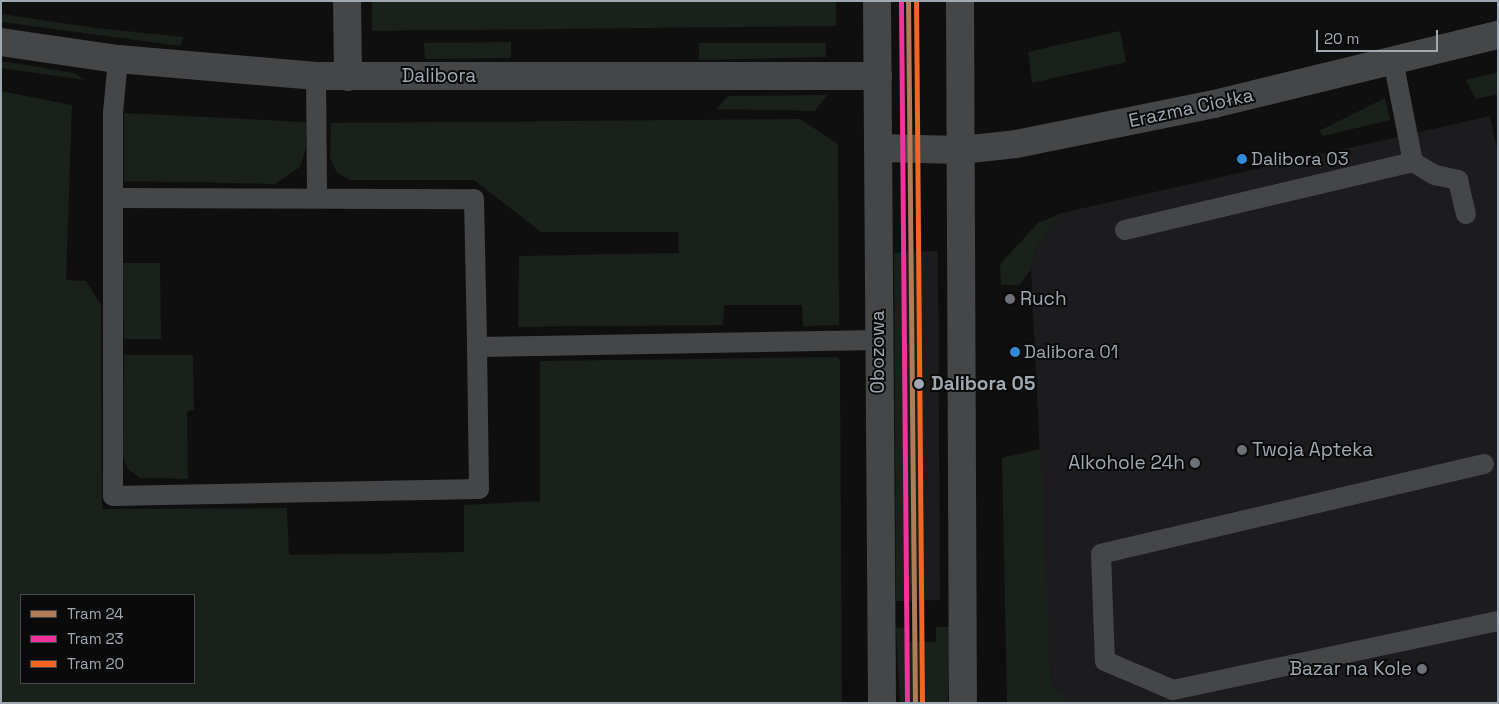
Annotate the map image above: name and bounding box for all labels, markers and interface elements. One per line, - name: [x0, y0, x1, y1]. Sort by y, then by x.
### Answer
- scale bar: [1319, 20, 1442, 52]
- text: 20 m: [1324, 29, 1359, 48]
- street label: Dalibora: [402, 65, 476, 87]
- street label: Erazma Ciołka: [1126, 84, 1256, 132]
- place label: Dalibora 03: [1251, 148, 1349, 170]
- marker: Dalibora 03: [1237, 154, 1247, 164]
- place label: Ruch: [1020, 288, 1067, 310]
- marker: Ruch: [1004, 293, 1016, 305]
- street label: Obozowa: [867, 310, 889, 394]
- place label: Dalibora 01: [1024, 341, 1118, 363]
- marker: Dalibora 01: [1010, 347, 1020, 357]
- place label: Dalibora 05: [931, 373, 1035, 395]
- marker: Dalibora 05: [911, 376, 927, 392]
- place label: Twoja Apteka: [1252, 439, 1373, 461]
- marker: Twoja Apteka: [1236, 444, 1248, 456]
- place label: Alkohole 24h: [1068, 452, 1185, 474]
- marker: Alkohole 24h: [1189, 457, 1201, 469]
- legend: [20, 594, 195, 684]
- text: Tram 24: [67, 604, 123, 623]
- text: Tram 23: [67, 629, 124, 648]
- text: Tram 20: [67, 654, 124, 673]
- place label: Bazar na Kole: [1289, 658, 1412, 680]
- marker: Bazar na Kole: [1416, 663, 1428, 675]

